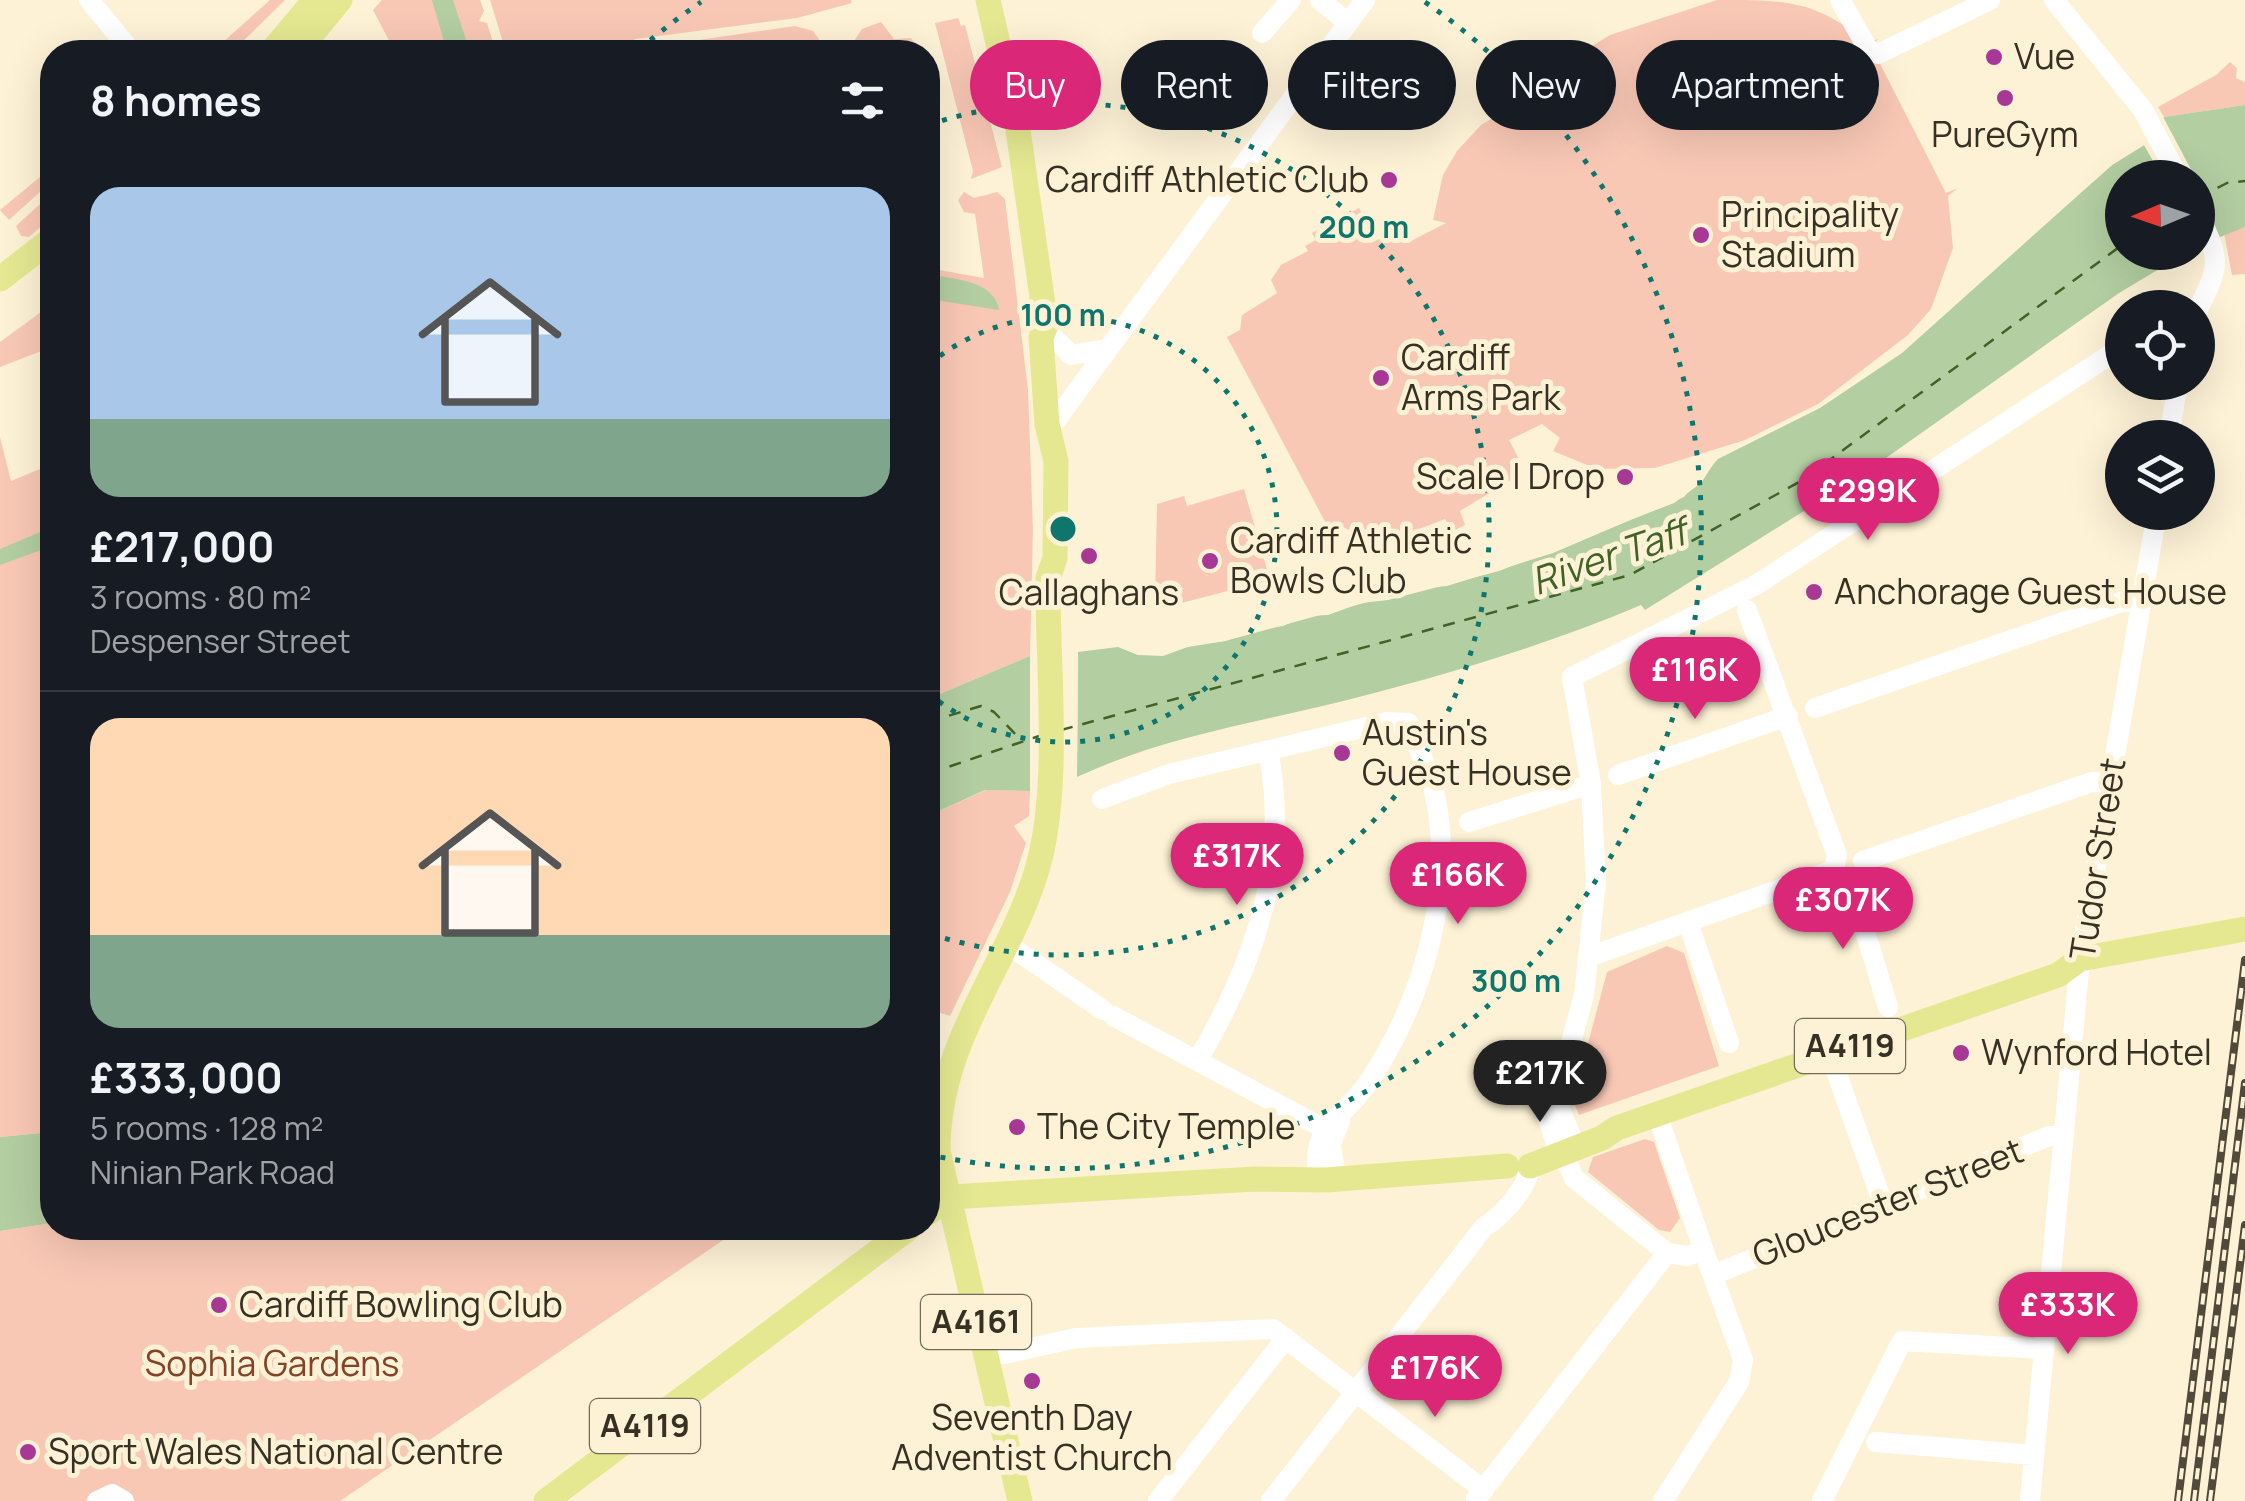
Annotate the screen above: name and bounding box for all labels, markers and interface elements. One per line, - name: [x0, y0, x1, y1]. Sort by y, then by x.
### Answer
- place label: Vue: [2014, 32, 2075, 80]
- chip: Buy: [970, 40, 1101, 130]
- chip: Rent: [1121, 40, 1268, 130]
- chip: Filters: [1288, 40, 1456, 130]
- chip: New: [1476, 40, 1616, 130]
- chip: Apartment: [1636, 40, 1879, 130]
- marker: Vue: [1983, 46, 2005, 68]
- text: 8 homes: [90, 71, 262, 129]
- icon: filters: [835, 73, 890, 128]
- marker: PureGym: [1994, 87, 2016, 109]
- place label: PureGym: [1931, 110, 2079, 158]
- place label: Cardiff Athletic Club: [1045, 155, 1369, 203]
- north arrow: [2105, 160, 2215, 270]
- map controls: [2105, 160, 2215, 530]
- marker: Cardiff Athletic Club: [1378, 169, 1400, 191]
- place label: Principality Stadium: [1721, 190, 1899, 278]
- text: 200 m: [1319, 206, 1409, 247]
- marker: Principality Stadium: [1690, 224, 1712, 246]
- icon: home: [400, 252, 580, 432]
- button: locate: [2105, 290, 2215, 400]
- text: 100 m: [1020, 294, 1106, 335]
- place label: Cardiff Arms Park: [1401, 333, 1562, 421]
- marker: Cardiff Arms Park: [1370, 367, 1392, 389]
- button: layers: [2105, 420, 2215, 530]
- place label: Scale | Drop: [1416, 452, 1605, 500]
- pin: £299K: [1798, 458, 1938, 543]
- marker: Scale | Drop: [1614, 466, 1636, 488]
- text: £299K: [1819, 468, 1917, 512]
- water label: River Taff: [1524, 502, 1699, 606]
- centre of rings: [1045, 511, 1081, 547]
- place label: Cardiff Athletic Bowls Club: [1230, 516, 1472, 604]
- text: £217,000: [90, 517, 275, 575]
- marker: Callaghans: [1078, 545, 1100, 567]
- marker: Cardiff Athletic Bowls Club: [1199, 550, 1221, 572]
- place label: Anchorage Guest House: [1834, 567, 2227, 615]
- place label: Callaghans: [999, 568, 1179, 616]
- text: 3 rooms · 80 m²: [90, 575, 312, 619]
- marker: Anchorage Guest House: [1803, 581, 1825, 603]
- text: Despenser Street: [90, 619, 351, 663]
- pin: £116K: [1625, 637, 1765, 722]
- text: £116K: [1652, 647, 1738, 691]
- place label: Austin's Guest House: [1362, 708, 1572, 796]
- marker: Austin's Guest House: [1331, 742, 1353, 764]
- street label: Tudor Street: [2057, 754, 2137, 963]
- icon: home: [400, 783, 580, 963]
- pin: £317K: [1167, 823, 1307, 908]
- text: £317K: [1193, 833, 1281, 877]
- pin: £166K: [1388, 842, 1528, 927]
- text: £166K: [1412, 852, 1504, 896]
- pin: £307K: [1773, 867, 1913, 952]
- text: £307K: [1795, 877, 1891, 921]
- text: 300 m: [1471, 960, 1561, 1001]
- road number: A4119: [1795, 1019, 1905, 1073]
- place label: Wynford Hotel: [1981, 1028, 2212, 1076]
- pin: £217K: [1470, 1040, 1610, 1125]
- marker: Wynford Hotel: [1950, 1042, 1972, 1064]
- text: £333,000: [90, 1048, 283, 1106]
- text: £217K: [1495, 1050, 1585, 1094]
- place label: The City Temple: [1037, 1102, 1295, 1150]
- text: 5 rooms · 128 m²: [90, 1106, 324, 1150]
- marker: The City Temple: [1006, 1116, 1028, 1138]
- street label: Gloucester Street: [1745, 1126, 2030, 1278]
- text: Ninian Park Road: [90, 1150, 335, 1194]
- pin: £333K: [1998, 1272, 2138, 1357]
- place label: Cardiff Bowling Club: [239, 1280, 563, 1328]
- text: £333K: [2021, 1282, 2115, 1326]
- marker: Cardiff Bowling Club: [208, 1294, 230, 1316]
- road number: A4161: [921, 1295, 1031, 1349]
- pin: £176K: [1365, 1335, 1505, 1420]
- park label: Sophia Gardens: [145, 1339, 399, 1387]
- text: £176K: [1390, 1345, 1480, 1389]
- marker: Seventh Day Adventist Church: [1021, 1370, 1043, 1392]
- place label: Seventh Day Adventist Church: [891, 1393, 1173, 1481]
- road number: A4119: [590, 1399, 700, 1453]
- place label: Sport Wales National Centre: [48, 1427, 503, 1475]
- marker: Sport Wales National Centre: [17, 1441, 39, 1463]

